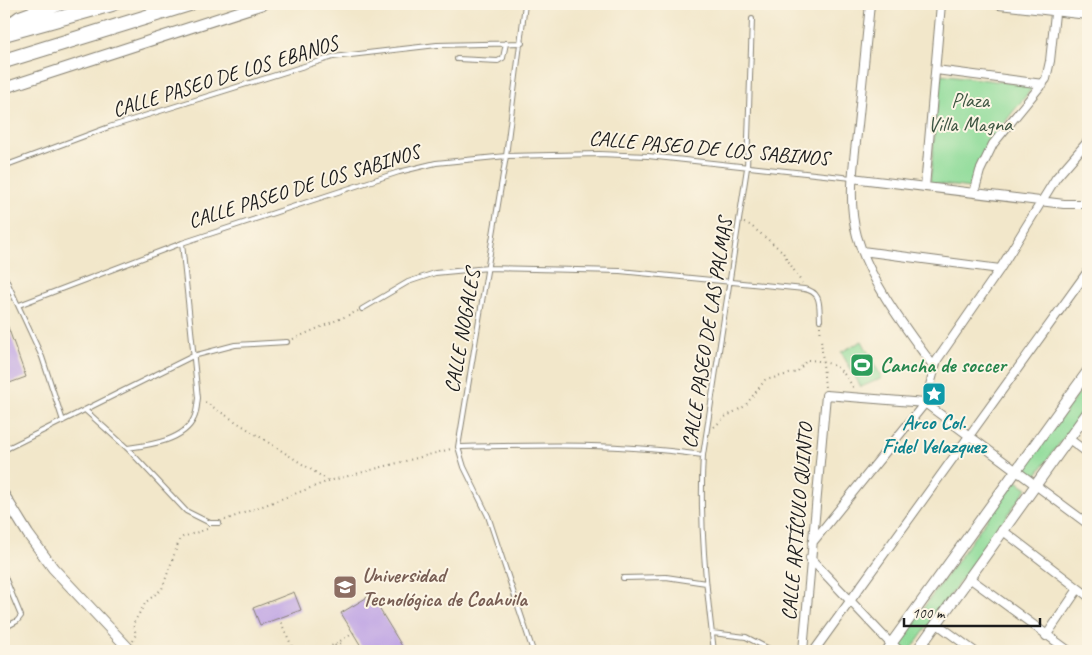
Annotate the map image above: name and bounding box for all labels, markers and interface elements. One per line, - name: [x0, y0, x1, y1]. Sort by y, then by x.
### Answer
- street label: CALLE PASEO DE LOS EBANOS: [109, 28, 344, 123]
- park label: Plaza Villa Magna: [928, 87, 1014, 137]
- street label: CALLE PASEO DE LOS SABINOS: [588, 125, 833, 172]
- street label: CALLE PASEO DE LOS SABINOS: [185, 138, 426, 234]
- street label: CALLE PASEO DE LAS PALMAS: [676, 213, 739, 450]
- street label: CALLE NOGALES: [438, 263, 486, 395]
- sports icon: Cancha de soccer: [849, 352, 875, 378]
- place label: Cancha de soccer: [880, 352, 1008, 378]
- place icon: Arco Col. Fidel Velazquez: [921, 381, 947, 407]
- place label: Arco Col. Fidel Velazquez: [882, 409, 987, 459]
- street label: CALLE ARTÍCULO QUINTO: [775, 420, 819, 622]
- place label: Universidad Tecnológica de Coahuila: [362, 562, 528, 612]
- school or university icon: Universidad Tecnológica de Coahuila: [332, 574, 358, 600]
- scale bar: [904, 595, 1041, 627]
- text: 100 m: [912, 604, 946, 623]

